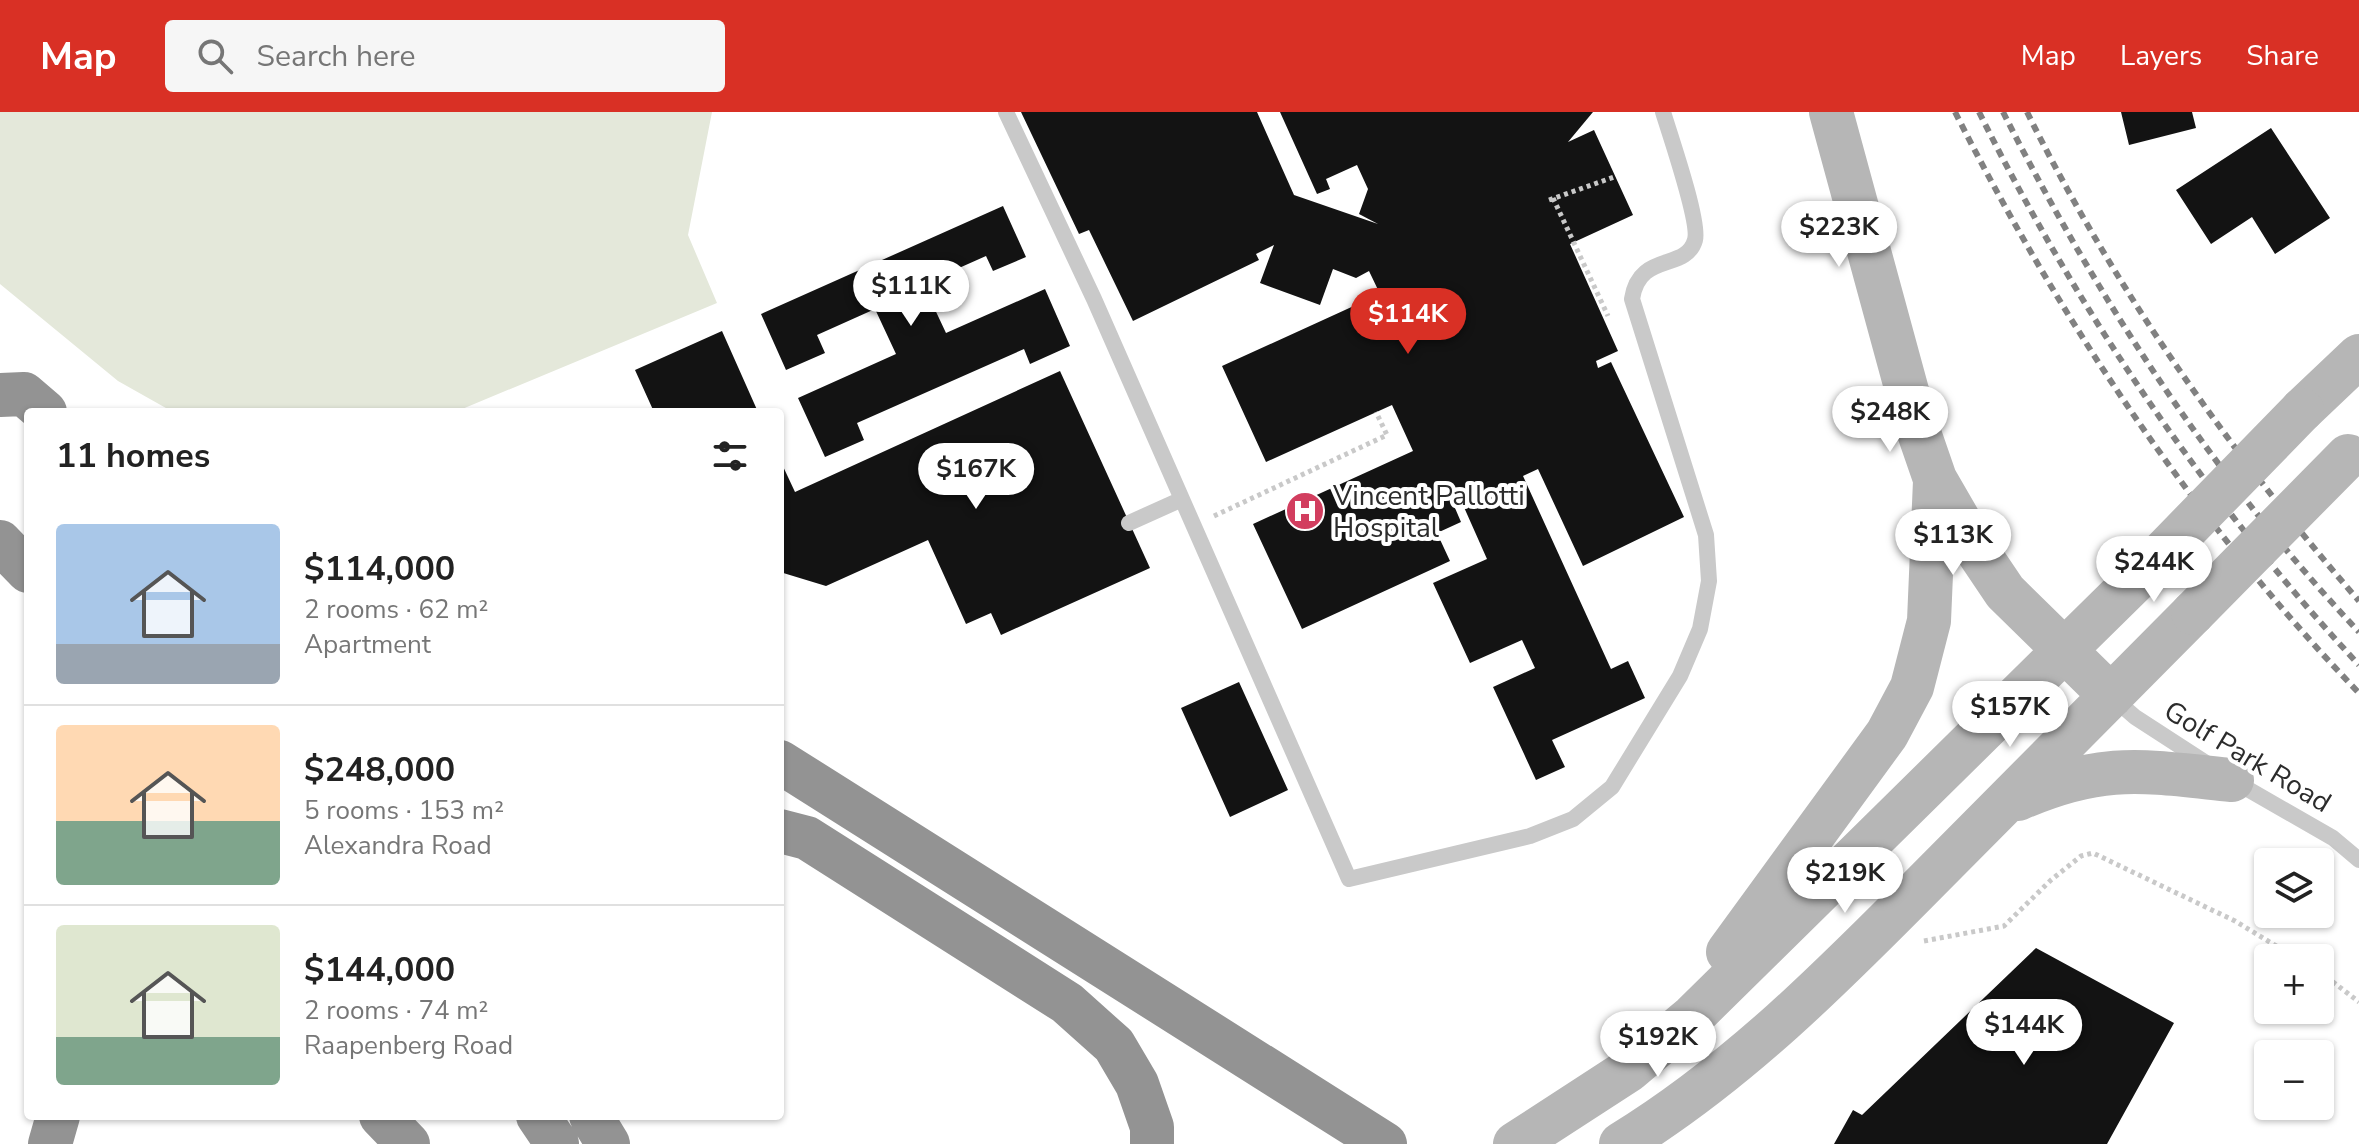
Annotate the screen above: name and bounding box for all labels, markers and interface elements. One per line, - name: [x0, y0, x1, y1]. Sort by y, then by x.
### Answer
- search box: [165, 20, 725, 92]
- text: Map: [40, 31, 117, 82]
- icon: search: [193, 34, 237, 78]
- text: Search here: [257, 36, 416, 77]
- text: Map: [2021, 37, 2076, 75]
- text: Layers: [2120, 37, 2202, 75]
- text: Share: [2246, 37, 2319, 75]
- pin: $223K: [1783, 201, 1895, 269]
- text: $223K: [1799, 209, 1879, 244]
- pin: $111K: [855, 260, 967, 328]
- text: $111K: [871, 268, 951, 303]
- pin: $114K: [1352, 288, 1464, 356]
- text: $114K: [1368, 296, 1448, 331]
- pin: $248K: [1834, 386, 1946, 454]
- text: $248K: [1850, 394, 1930, 429]
- text: 11 homes: [56, 433, 210, 479]
- icon: filters: [708, 434, 752, 478]
- pin: $167K: [920, 443, 1032, 511]
- text: $167K: [936, 451, 1016, 486]
- place label: Vincent Pallotti Hospital: [1332, 477, 1525, 547]
- hospital icon: Vincent Pallotti Hospital: [1284, 490, 1326, 532]
- pin: $113K: [1897, 509, 2009, 577]
- text: $113K: [1913, 517, 1993, 552]
- pin: $244K: [2098, 536, 2210, 604]
- text: $244K: [2114, 544, 2194, 579]
- text: $114,000: [304, 546, 455, 592]
- icon: home: [120, 556, 216, 652]
- text: 2 rooms · 62 m²: [304, 592, 488, 627]
- text: Apartment: [304, 627, 431, 662]
- pin: $157K: [1954, 681, 2066, 749]
- text: $157K: [1970, 689, 2050, 724]
- street label: Golf Park Road: [2157, 692, 2338, 822]
- text: $248,000: [304, 747, 455, 793]
- icon: home: [120, 757, 216, 853]
- text: 5 rooms · 153 m²: [304, 793, 504, 828]
- text: Alexandra Road: [304, 828, 492, 863]
- pin: $219K: [1789, 847, 1901, 915]
- map controls: [2254, 848, 2334, 1120]
- button: layers: [2254, 848, 2334, 928]
- text: $219K: [1805, 855, 1885, 890]
- button: +: [2254, 944, 2334, 1024]
- text: $144,000: [304, 947, 455, 993]
- icon: home: [120, 957, 216, 1053]
- text: 2 rooms · 74 m²: [304, 993, 488, 1028]
- pin: $144K: [1968, 999, 2080, 1067]
- text: $144K: [1984, 1007, 2064, 1042]
- pin: $192K: [1602, 1011, 1714, 1079]
- text: $192K: [1618, 1019, 1698, 1054]
- text: Raapenberg Road: [304, 1028, 513, 1063]
- button: −: [2254, 1040, 2334, 1120]

